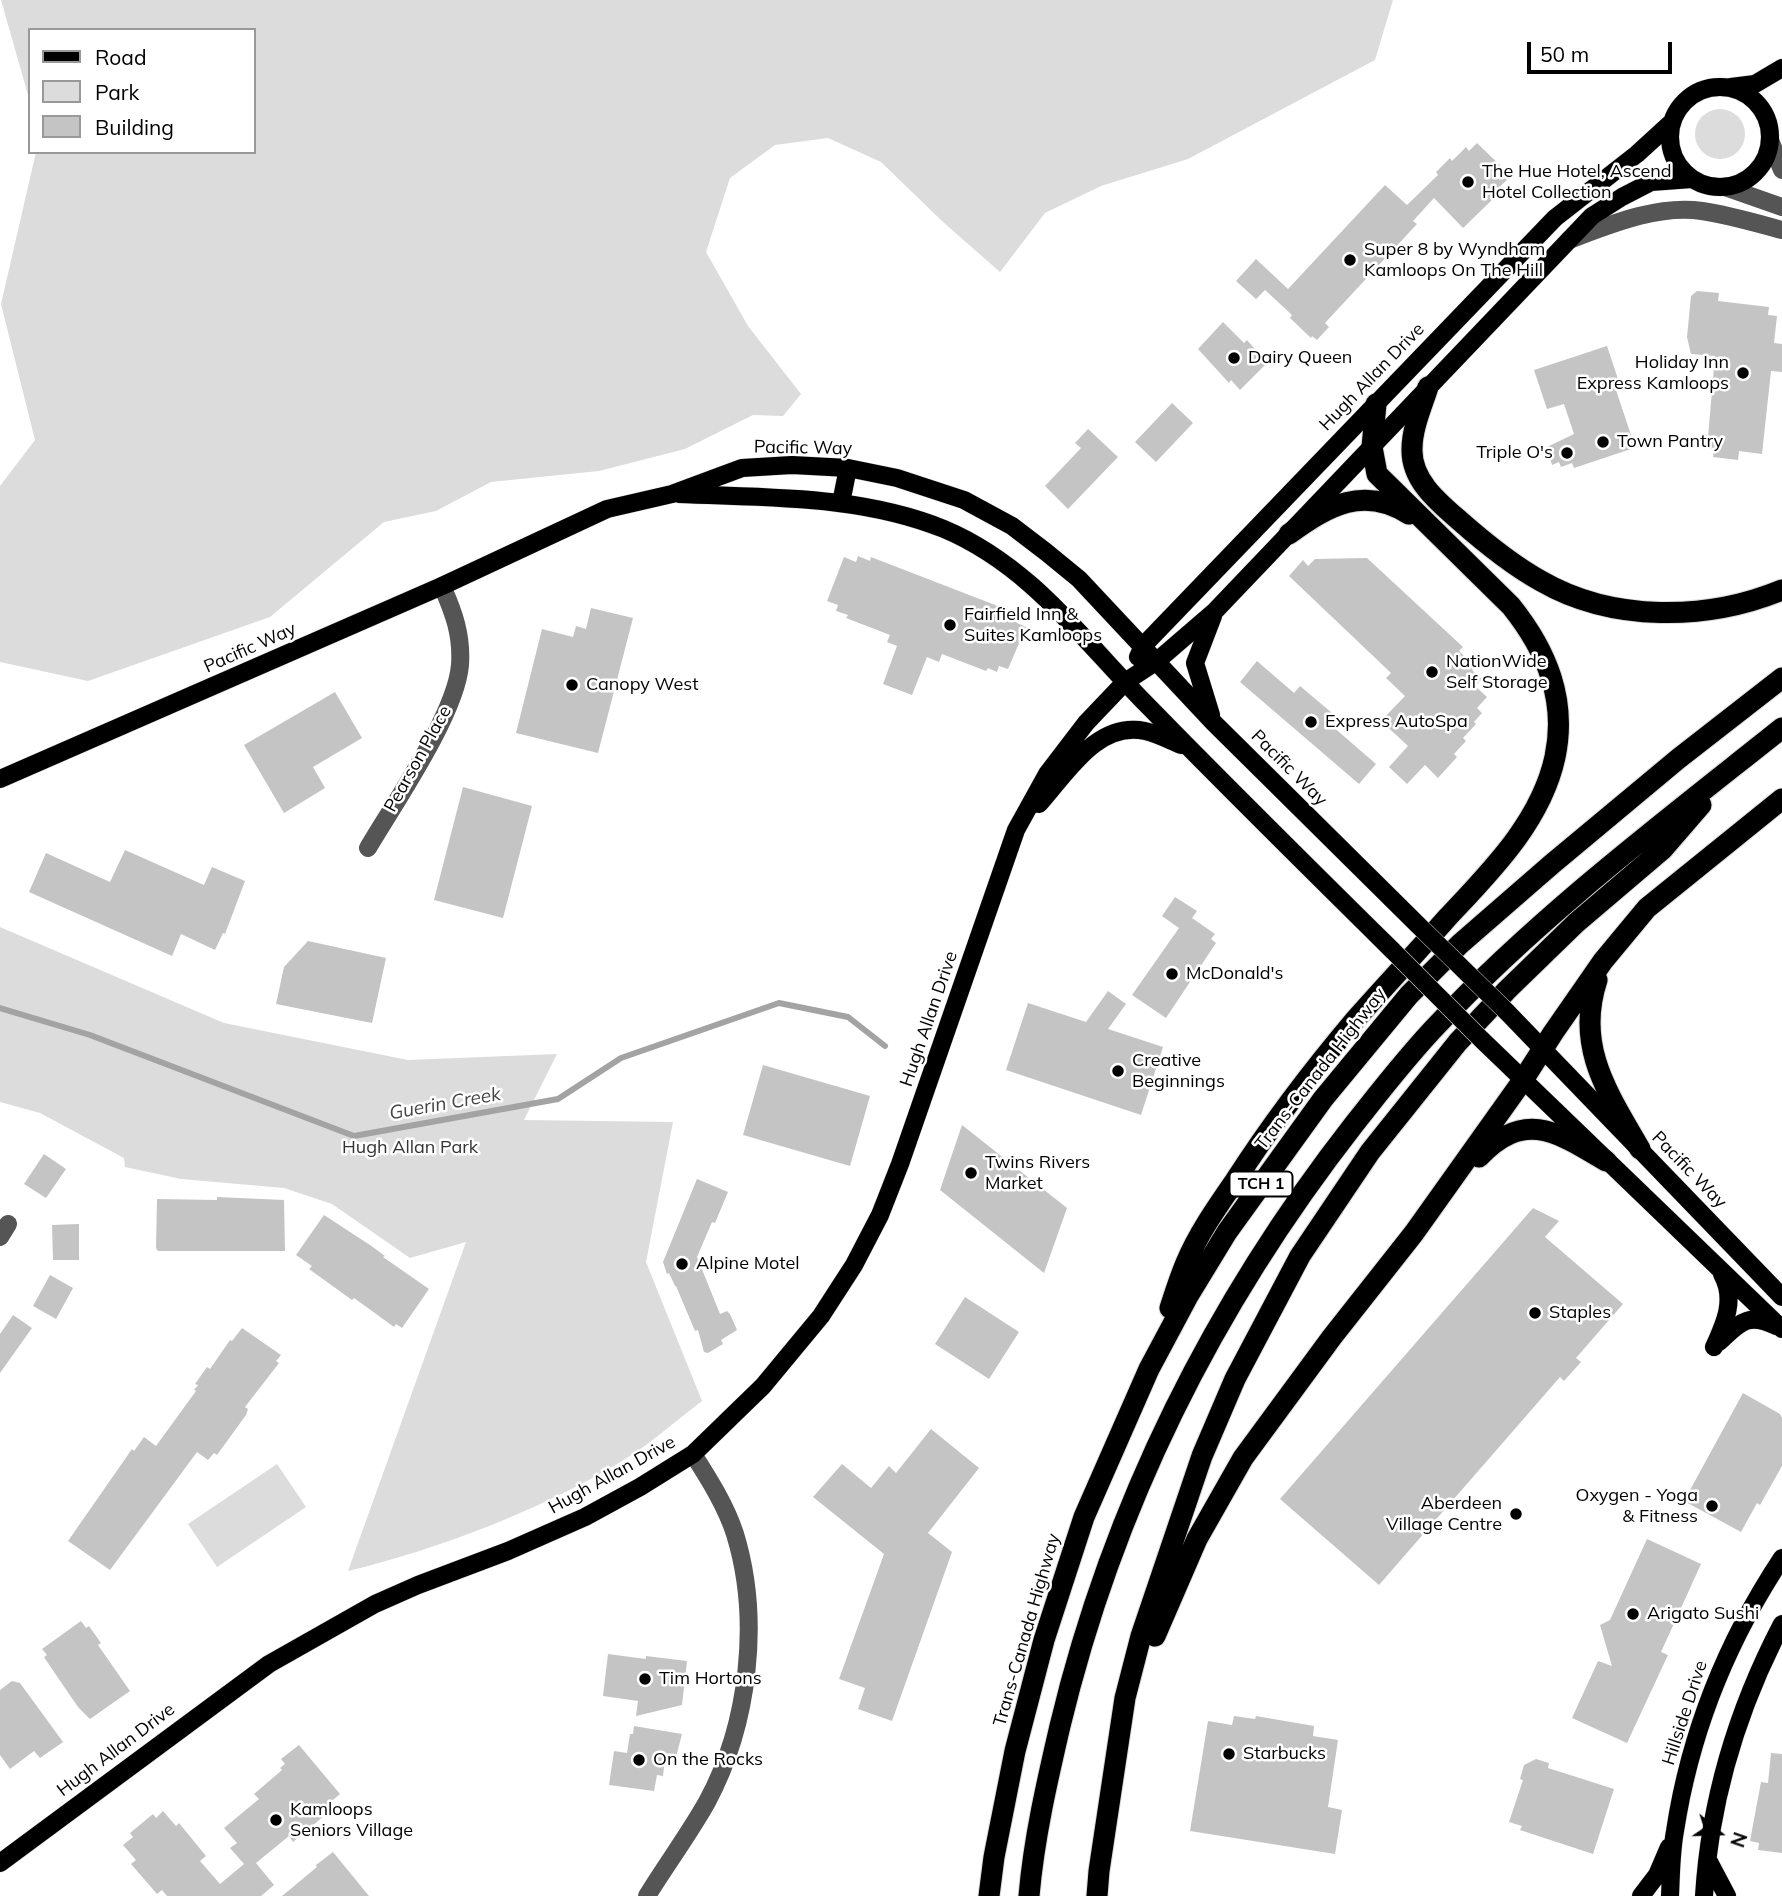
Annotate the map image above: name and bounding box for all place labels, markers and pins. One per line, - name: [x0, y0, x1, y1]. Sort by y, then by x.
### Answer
- place label: The Hue Hotel, Ascend Hotel Collection: [1482, 161, 1672, 204]
- marker: The Hue Hotel, Ascend Hotel Collection: [1460, 174, 1476, 190]
- place label: Super 8 by Wyndham Kamloops On The Hill: [1364, 239, 1545, 282]
- marker: Super 8 by Wyndham Kamloops On The Hill: [1342, 252, 1358, 268]
- place label: Dairy Queen: [1248, 347, 1352, 369]
- marker: Dairy Queen: [1226, 350, 1242, 366]
- place label: Holiday Inn Express Kamloops: [1577, 352, 1729, 394]
- marker: Holiday Inn Express Kamloops: [1735, 365, 1751, 381]
- place label: Town Pantry: [1617, 431, 1723, 453]
- marker: Town Pantry: [1595, 434, 1611, 450]
- place label: Triple O's: [1476, 442, 1553, 464]
- marker: Triple O's: [1559, 445, 1575, 461]
- place label: Fairfield Inn & Suites Kamloops: [964, 604, 1102, 646]
- marker: Fairfield Inn & Suites Kamloops: [942, 617, 958, 633]
- place label: NationWide Self Storage: [1446, 651, 1548, 694]
- marker: NationWide Self Storage: [1424, 664, 1440, 680]
- place label: Canopy West: [586, 674, 698, 696]
- marker: Canopy West: [564, 677, 580, 693]
- place label: Express AutoSpa: [1325, 711, 1468, 733]
- marker: Express AutoSpa: [1303, 714, 1319, 730]
- place label: McDonald's: [1186, 963, 1283, 985]
- marker: McDonald's: [1164, 966, 1180, 982]
- place label: Creative Beginnings: [1132, 1050, 1225, 1092]
- marker: Creative Beginnings: [1110, 1063, 1126, 1079]
- place label: Twins Rivers Market: [985, 1152, 1090, 1194]
- marker: Twins Rivers Market: [963, 1165, 979, 1181]
- place label: Alpine Motel: [696, 1253, 800, 1275]
- marker: Alpine Motel: [674, 1256, 690, 1272]
- place label: Staples: [1549, 1302, 1611, 1324]
- marker: Staples: [1527, 1305, 1543, 1321]
- place label: Oxygen - Yoga & Fitness: [1575, 1485, 1698, 1528]
- place label: Aberdeen Village Centre: [1386, 1493, 1502, 1536]
- marker: Oxygen - Yoga & Fitness: [1704, 1498, 1720, 1514]
- marker: Aberdeen Village Centre: [1508, 1506, 1524, 1522]
- place label: Arigato Sushi: [1647, 1603, 1759, 1625]
- marker: Arigato Sushi: [1625, 1606, 1641, 1622]
- place label: Tim Hortons: [659, 1668, 762, 1690]
- marker: Tim Hortons: [637, 1671, 653, 1687]
- place label: Starbucks: [1243, 1743, 1326, 1765]
- marker: Starbucks: [1221, 1746, 1237, 1762]
- place label: On the Rocks: [653, 1749, 763, 1771]
- marker: On the Rocks: [631, 1752, 647, 1768]
- place label: Kamloops Seniors Village: [290, 1799, 413, 1842]
- marker: Kamloops Seniors Village: [268, 1812, 284, 1828]

